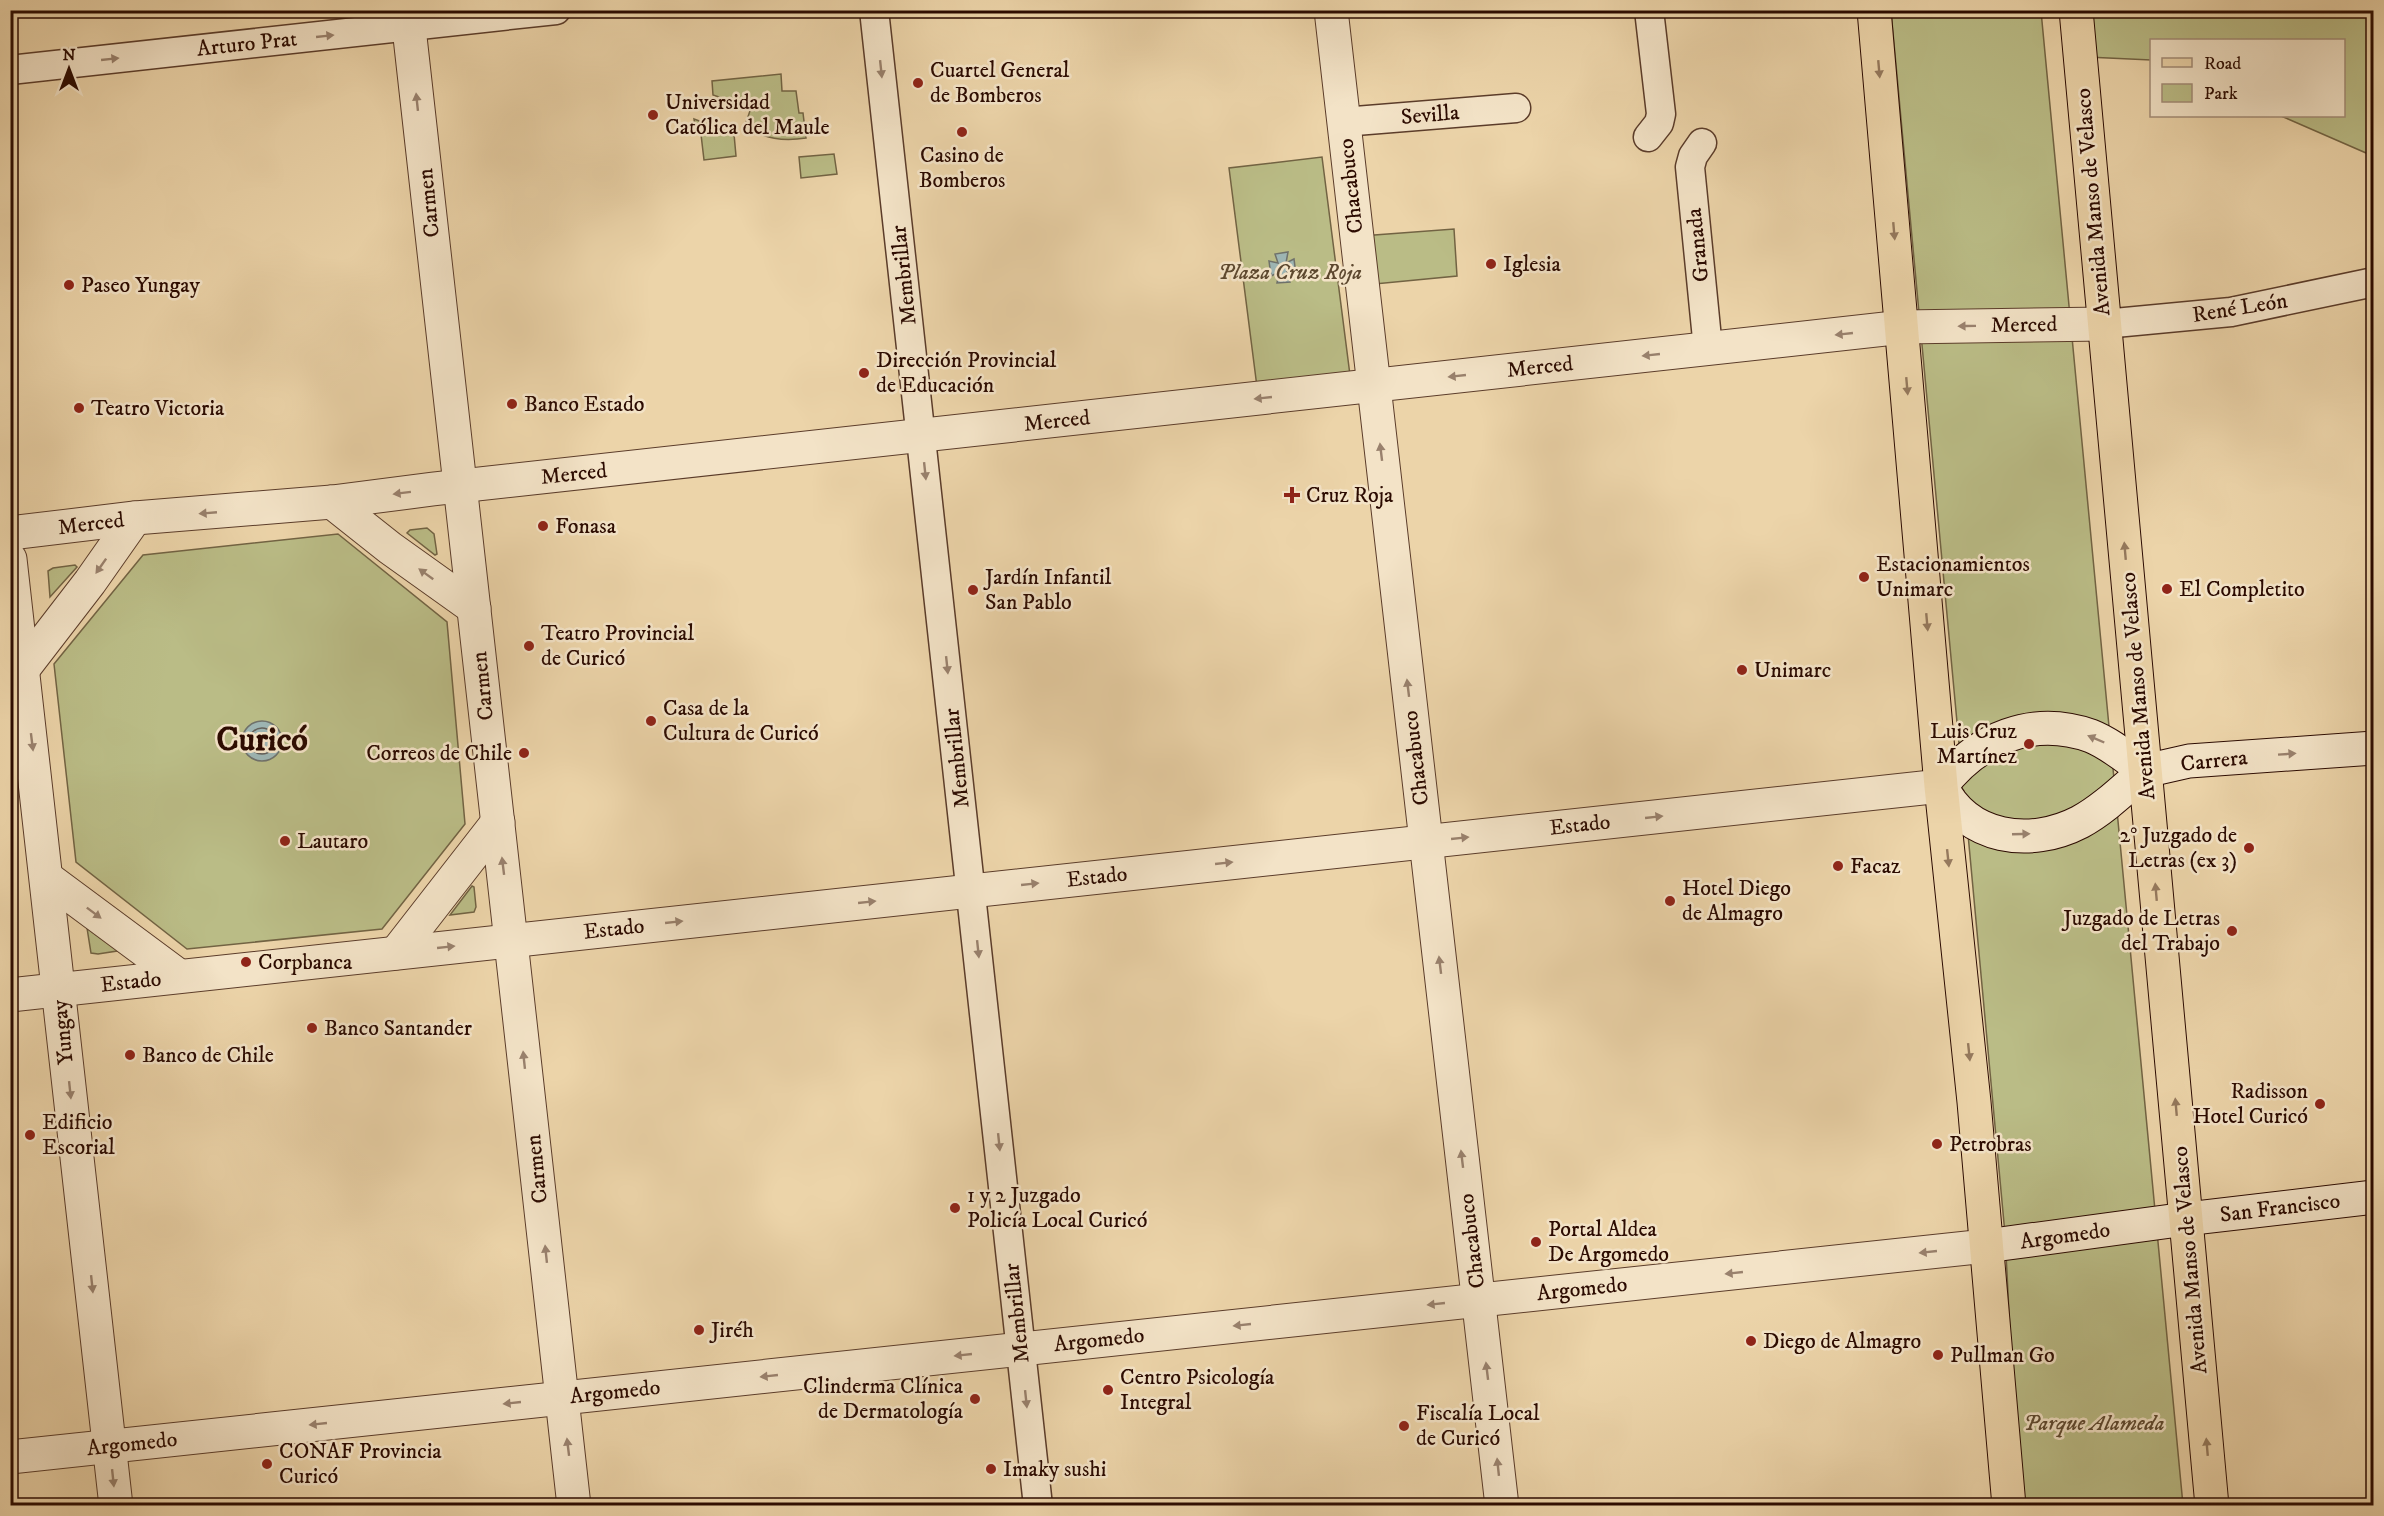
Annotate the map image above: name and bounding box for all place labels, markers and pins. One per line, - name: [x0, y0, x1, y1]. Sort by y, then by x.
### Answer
- place label: Cuartel General de Bomberos: [930, 57, 1070, 109]
- marker: Cuartel General de Bomberos: [911, 76, 925, 90]
- place label: Universidad Católica del Maule: [665, 89, 830, 141]
- marker: Universidad Católica del Maule: [646, 108, 660, 122]
- marker: Casino de Bomberos: [955, 125, 969, 139]
- place label: Casino de Bomberos: [919, 142, 1005, 194]
- place label: Iglesia: [1503, 251, 1561, 278]
- marker: Iglesia: [1484, 257, 1498, 271]
- place label: Paseo Yungay: [81, 272, 201, 299]
- marker: Paseo Yungay: [62, 278, 76, 292]
- place label: Dirección Provincial de Educación: [876, 347, 1057, 399]
- marker: Dirección Provincial de Educación: [857, 366, 871, 380]
- place label: Banco Estado: [524, 391, 645, 418]
- place label: Teatro Victoria: [91, 395, 225, 422]
- marker: Banco Estado: [505, 397, 519, 411]
- marker: Teatro Victoria: [72, 401, 86, 415]
- place label: Cruz Roja: [1306, 482, 1394, 509]
- marker: Cruz Roja: [1283, 486, 1301, 504]
- place label: Fonasa: [555, 513, 617, 540]
- marker: Fonasa: [536, 519, 550, 533]
- place label: Estacionamientos Unimarc: [1876, 551, 2030, 603]
- place label: Jardín Infantil San Pablo: [983, 564, 1112, 616]
- marker: Estacionamientos Unimarc: [1857, 570, 1871, 584]
- place label: El Completito: [2179, 576, 2305, 603]
- marker: El Completito: [2160, 582, 2174, 596]
- marker: Jardín Infantil San Pablo: [966, 583, 980, 597]
- place label: Teatro Provincial de Curicó: [541, 620, 694, 672]
- marker: Teatro Provincial de Curicó: [522, 639, 536, 653]
- place label: Unimarc: [1754, 657, 1831, 684]
- marker: Unimarc: [1735, 663, 1749, 677]
- place label: Casa de la Cultura de Curicó: [663, 695, 819, 747]
- marker: Casa de la Cultura de Curicó: [644, 714, 658, 728]
- place label: Luis Cruz Martínez: [1930, 718, 2017, 770]
- marker: Luis Cruz Martínez: [2022, 737, 2036, 751]
- place label: Correos de Chile: [366, 740, 512, 767]
- marker: Correos de Chile: [517, 746, 531, 760]
- place label: 2° Juzgado de Letras (ex 3): [2119, 822, 2237, 874]
- place label: Lautaro: [297, 828, 368, 855]
- marker: Lautaro: [278, 834, 292, 848]
- marker: 2° Juzgado de Letras (ex 3): [2242, 841, 2256, 855]
- place label: Facaz: [1850, 853, 1901, 880]
- marker: Facaz: [1831, 859, 1845, 873]
- place label: Hotel Diego de Almagro: [1682, 875, 1791, 927]
- marker: Hotel Diego de Almagro: [1663, 894, 1677, 908]
- place label: Juzgado de Letras del Trabajo: [2061, 905, 2220, 957]
- marker: Juzgado de Letras del Trabajo: [2225, 924, 2239, 938]
- place label: Corpbanca: [258, 949, 353, 976]
- marker: Corpbanca: [239, 955, 253, 969]
- place label: Banco Santander: [324, 1015, 473, 1042]
- marker: Banco Santander: [305, 1021, 319, 1035]
- place label: Banco de Chile: [142, 1042, 274, 1069]
- marker: Banco de Chile: [123, 1048, 137, 1062]
- place label: Radisson Hotel Curicó: [2192, 1078, 2309, 1130]
- marker: Radisson Hotel Curicó: [2313, 1097, 2327, 1111]
- place label: Edificio Escorial: [42, 1109, 115, 1161]
- marker: Edificio Escorial: [23, 1128, 37, 1142]
- place label: Petrobras: [1949, 1131, 2032, 1158]
- marker: Petrobras: [1930, 1137, 1944, 1151]
- place label: 1 y 2 Juzgado Policía Local Curicó: [967, 1182, 1147, 1234]
- marker: 1 y 2 Juzgado Policía Local Curicó: [948, 1201, 962, 1215]
- place label: Portal Aldea De Argomedo: [1548, 1216, 1669, 1268]
- marker: Portal Aldea De Argomedo: [1529, 1235, 1543, 1249]
- place label: Jiréh: [709, 1317, 754, 1344]
- marker: Jiréh: [692, 1323, 706, 1337]
- place label: Diego de Almagro: [1763, 1328, 1921, 1355]
- marker: Diego de Almagro: [1744, 1334, 1758, 1348]
- place label: Pullman Go: [1950, 1342, 2055, 1369]
- marker: Pullman Go: [1931, 1348, 1945, 1362]
- place label: Centro Psicología Integral: [1120, 1364, 1275, 1416]
- place label: Clinderma Clínica de Dermatología: [803, 1373, 964, 1425]
- marker: Centro Psicología Integral: [1101, 1383, 1115, 1397]
- marker: Clinderma Clínica de Dermatología: [968, 1392, 982, 1406]
- place label: Fiscalía Local de Curicó: [1416, 1400, 1540, 1452]
- marker: Fiscalía Local de Curicó: [1397, 1419, 1411, 1433]
- place label: CONAF Provincia Curicó: [279, 1438, 442, 1490]
- place label: Imaky sushi: [1003, 1456, 1107, 1483]
- marker: CONAF Provincia Curicó: [260, 1457, 274, 1471]
- marker: Imaky sushi: [984, 1462, 998, 1476]

